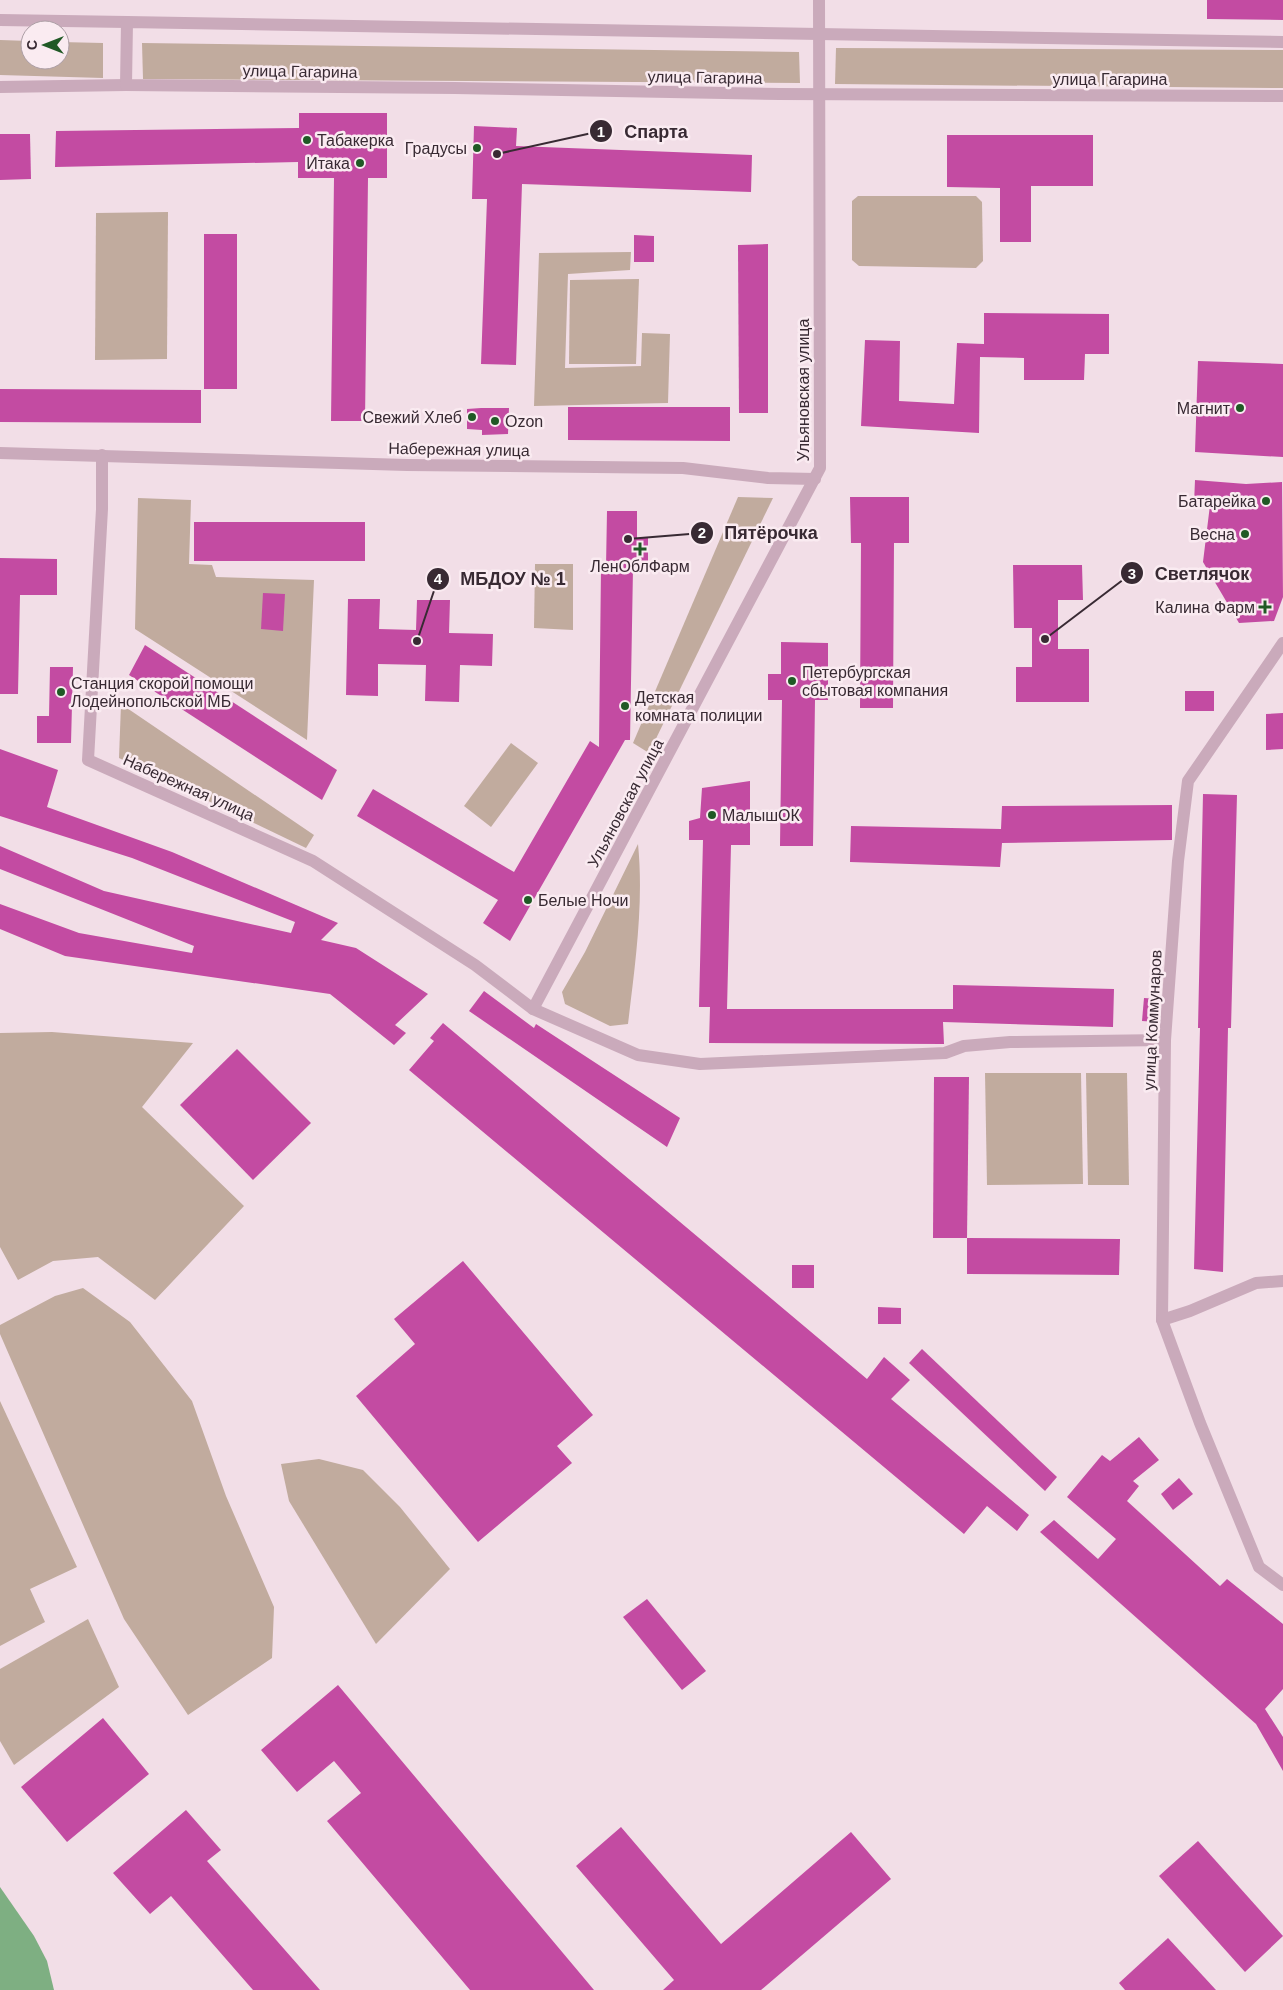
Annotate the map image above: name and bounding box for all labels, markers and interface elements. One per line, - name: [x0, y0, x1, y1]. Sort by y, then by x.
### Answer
- north arrow: [20, 20, 70, 70]
- text: С: [24, 40, 40, 50]
- street label: улица Гагарина: [242, 62, 358, 81]
- street label: улица Гагарина: [647, 68, 763, 87]
- street label: улица Гагарина: [1052, 71, 1168, 88]
- callout: Спарта: [589, 115, 697, 148]
- text: Спарта: [624, 122, 689, 142]
- text: 1: [597, 123, 605, 140]
- place label: Табакерка: [317, 132, 394, 149]
- marker: Табакерка: [301, 134, 313, 146]
- place label: Градусы: [405, 140, 467, 157]
- marker: Градусы: [471, 142, 483, 154]
- place label: Итака: [306, 155, 350, 172]
- marker: Итака: [354, 157, 366, 169]
- street label: Ульяновская улица: [795, 318, 812, 461]
- place label: Магнит: [1177, 400, 1231, 417]
- marker: Магнит: [1234, 402, 1246, 414]
- place label: Свежий Хлеб: [362, 409, 462, 426]
- marker: Свежий Хлеб: [466, 411, 478, 423]
- place label: Ozon: [505, 413, 543, 430]
- marker: Ozon: [489, 415, 501, 427]
- street label: Набережная улица: [388, 440, 530, 459]
- place label: Батарейка: [1178, 493, 1256, 510]
- marker: Батарейка: [1260, 495, 1272, 507]
- callout: Пятёрочка: [690, 516, 828, 549]
- text: Пятёрочка: [724, 523, 819, 543]
- text: 2: [698, 524, 706, 541]
- place label: Весна: [1190, 526, 1235, 543]
- marker: Весна: [1239, 528, 1251, 540]
- marker: ЛенОблФарм: [634, 543, 646, 555]
- callout: Светлячок: [1119, 557, 1259, 590]
- place label: ЛенОблФарм: [590, 558, 690, 575]
- callout: МБДОУ № 1: [425, 563, 576, 596]
- text: Светлячок: [1155, 564, 1250, 584]
- text: 3: [1128, 565, 1136, 582]
- text: МБДОУ № 1: [460, 569, 566, 589]
- text: 4: [434, 570, 443, 587]
- place label: Калина Фарм: [1155, 599, 1255, 616]
- marker: Калина Фарм: [1259, 601, 1271, 613]
- place label: Петербургская сбытовая компания: [802, 664, 948, 699]
- place label: Станция скорой помощи Лодейнопольской МБ: [71, 675, 253, 710]
- marker: Петербургская сбытовая компания: [786, 675, 798, 687]
- marker: Станция скорой помощи Лодейнопольской МБ: [55, 686, 67, 698]
- place label: Детская комната полиции: [635, 689, 762, 724]
- marker: Детская комната полиции: [619, 700, 631, 712]
- street label: Ульяновская улица: [584, 736, 667, 870]
- street label: Набережная улица: [121, 751, 257, 824]
- place label: МалышОК: [722, 807, 801, 824]
- marker: МалышОК: [706, 809, 718, 821]
- place label: Белые Ночи: [538, 892, 628, 909]
- marker: Белые Ночи: [522, 894, 534, 906]
- street label: улица Коммунаров: [1140, 949, 1165, 1091]

